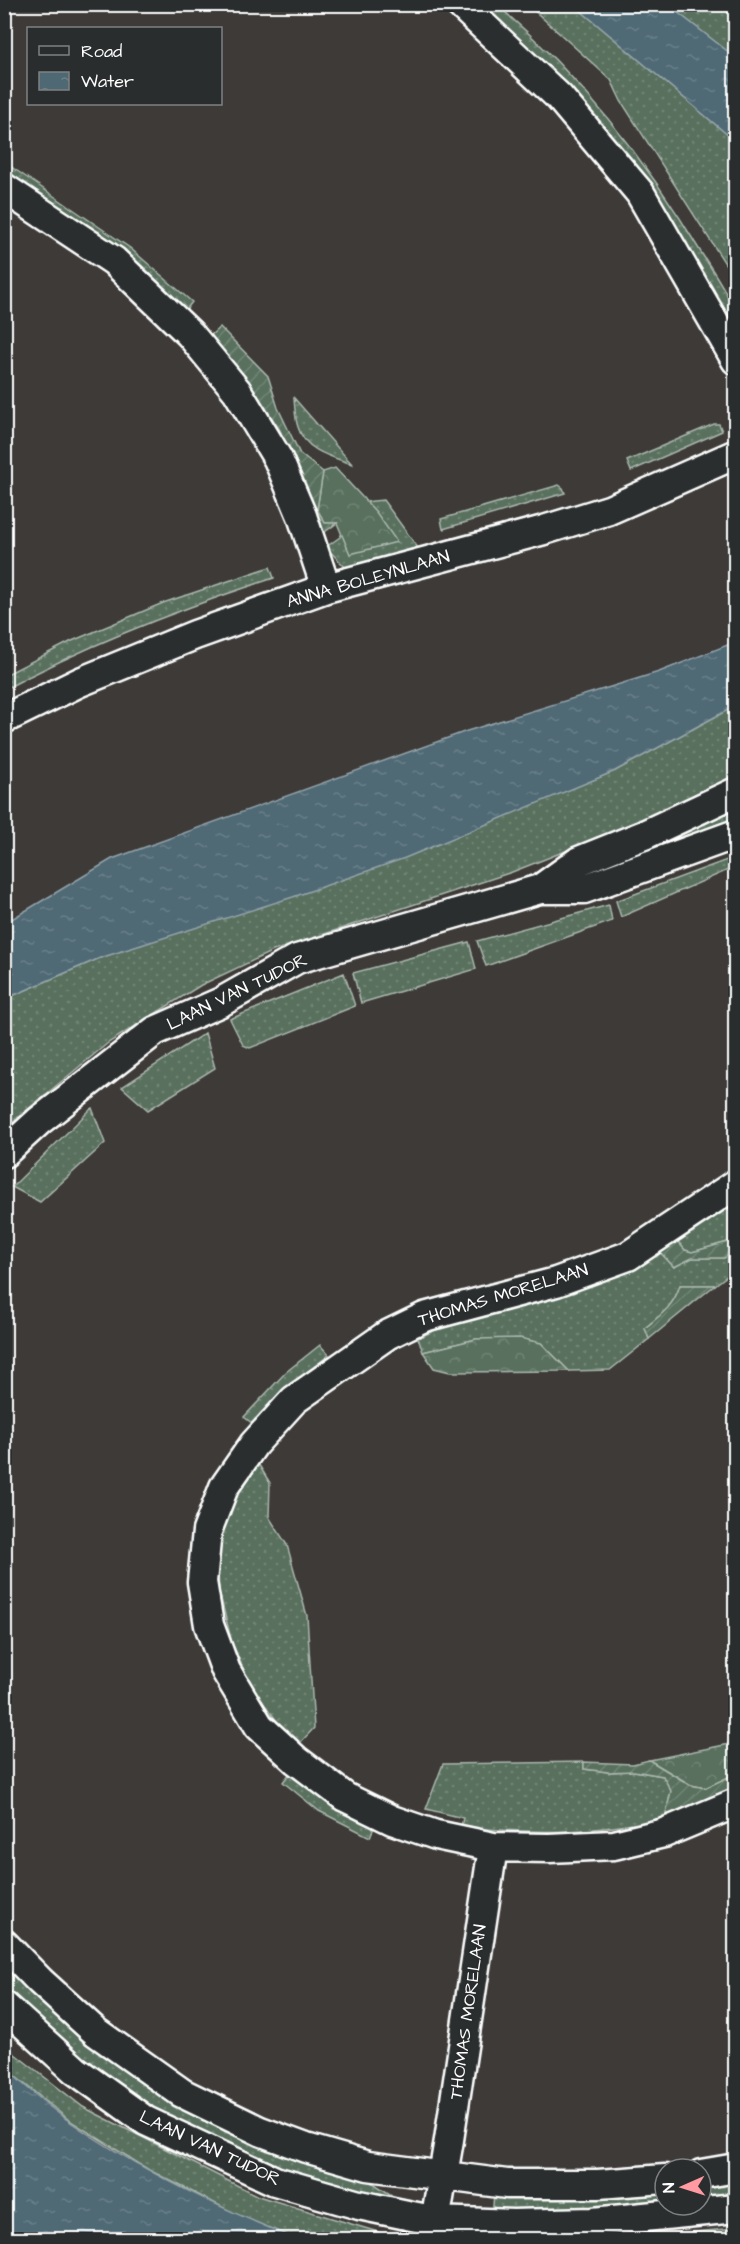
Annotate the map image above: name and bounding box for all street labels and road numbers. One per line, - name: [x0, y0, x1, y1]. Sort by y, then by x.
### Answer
- street label: ANNA BOLEYNLAAN: [284, 544, 452, 614]
- street label: LAAN VAN TUDOR: [163, 947, 311, 1037]
- street label: THOMAS MORELAAN: [415, 1257, 591, 1333]
- street label: THOMAS MORELAAN: [443, 1923, 493, 2101]
- street label: LAAN VAN TUDOR: [135, 2104, 285, 2192]

